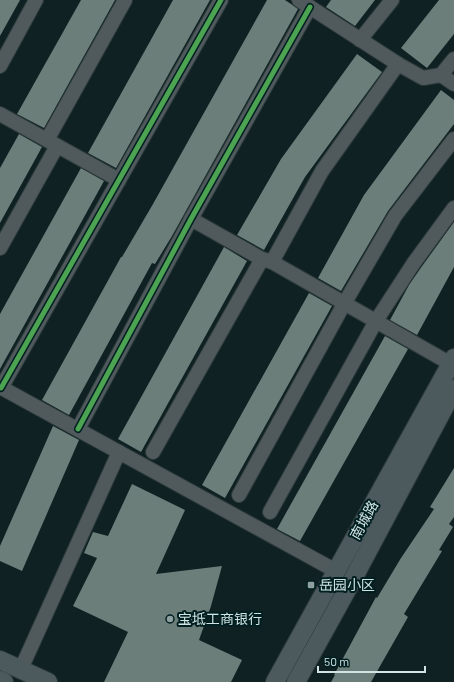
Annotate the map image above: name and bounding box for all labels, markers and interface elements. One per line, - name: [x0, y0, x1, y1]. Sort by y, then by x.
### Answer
- street label: 南城路: [346, 497, 381, 542]
- place label: 岳园小区: [319, 576, 375, 593]
- marker: 岳园小区: [306, 580, 316, 590]
- place label: 宝坻工商银行: [178, 610, 262, 627]
- marker: 宝坻工商银行: [165, 614, 175, 624]
- scale bar: [318, 648, 425, 674]
- text: 50 m: [324, 654, 349, 668]

